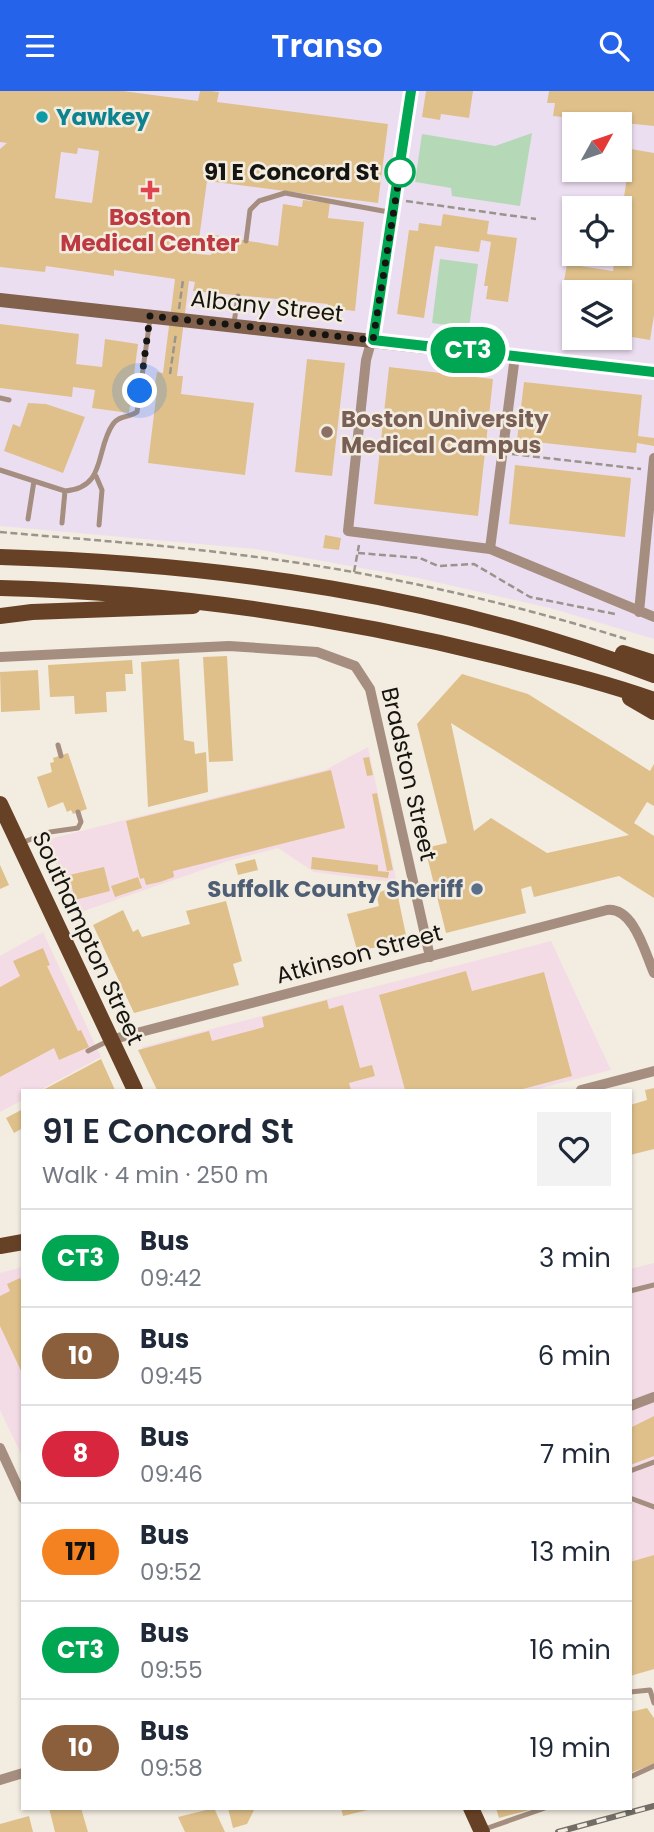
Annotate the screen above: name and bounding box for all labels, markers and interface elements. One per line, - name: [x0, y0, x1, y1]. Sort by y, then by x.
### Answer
- text: Transo: [271, 23, 383, 68]
- icon: menu: [21, 27, 59, 65]
- icon: search: [595, 27, 633, 65]
- place label: Yawkey: [56, 101, 150, 133]
- marker: Yawkey: [34, 109, 50, 125]
- north arrow: [562, 112, 632, 182]
- map controls: [562, 112, 632, 350]
- place label: 91 E Concord St: [204, 156, 379, 188]
- marker: 91 E Concord St: [385, 157, 415, 187]
- marker: Boston Medical Center: [140, 180, 160, 200]
- button: locate: [562, 196, 632, 266]
- place label: Boston Medical Center: [60, 201, 240, 259]
- button: layers: [562, 280, 632, 350]
- street label: Albany Street: [189, 282, 345, 330]
- line badge: CT3: [428, 327, 508, 373]
- text: CT3: [445, 333, 492, 366]
- your location: [122, 373, 157, 408]
- place label: Boston University Medical Campus: [341, 403, 549, 461]
- marker: Boston University Medical Campus: [319, 424, 335, 440]
- street label: Bradston Street: [373, 684, 445, 864]
- street label: Southampton Street: [24, 826, 152, 1050]
- place label: Suffolk County Sheriff: [207, 873, 463, 905]
- marker: Suffolk County Sheriff: [469, 881, 485, 897]
- street label: Atkinson Street: [272, 916, 446, 992]
- text: 91 E Concord St: [42, 1108, 293, 1155]
- button: heart: [537, 1112, 611, 1186]
- text: Walk · 4 min · 250 m: [42, 1159, 268, 1191]
- text: Bus: [140, 1223, 189, 1259]
- text: 3 min: [539, 1240, 611, 1276]
- text: CT3: [57, 1241, 104, 1274]
- text: 09:42: [140, 1262, 202, 1294]
- text: Bus: [140, 1321, 189, 1357]
- text: 6 min: [538, 1338, 611, 1374]
- text: 10: [68, 1339, 93, 1372]
- text: 09:45: [140, 1360, 203, 1392]
- text: Bus: [140, 1419, 189, 1455]
- text: 7 min: [540, 1436, 611, 1472]
- text: 8: [73, 1437, 88, 1470]
- text: 09:46: [140, 1458, 203, 1490]
- text: Bus: [140, 1517, 189, 1553]
- text: 13 min: [531, 1534, 611, 1570]
- text: 171: [65, 1535, 96, 1568]
- text: 09:52: [140, 1556, 202, 1588]
- text: Bus: [140, 1615, 189, 1651]
- text: 16 min: [529, 1632, 611, 1668]
- text: CT3: [57, 1633, 104, 1666]
- text: 09:55: [140, 1654, 203, 1686]
- text: Bus: [140, 1713, 189, 1749]
- text: 19 min: [530, 1730, 611, 1766]
- text: 10: [68, 1731, 93, 1764]
- text: 09:58: [140, 1752, 203, 1784]

